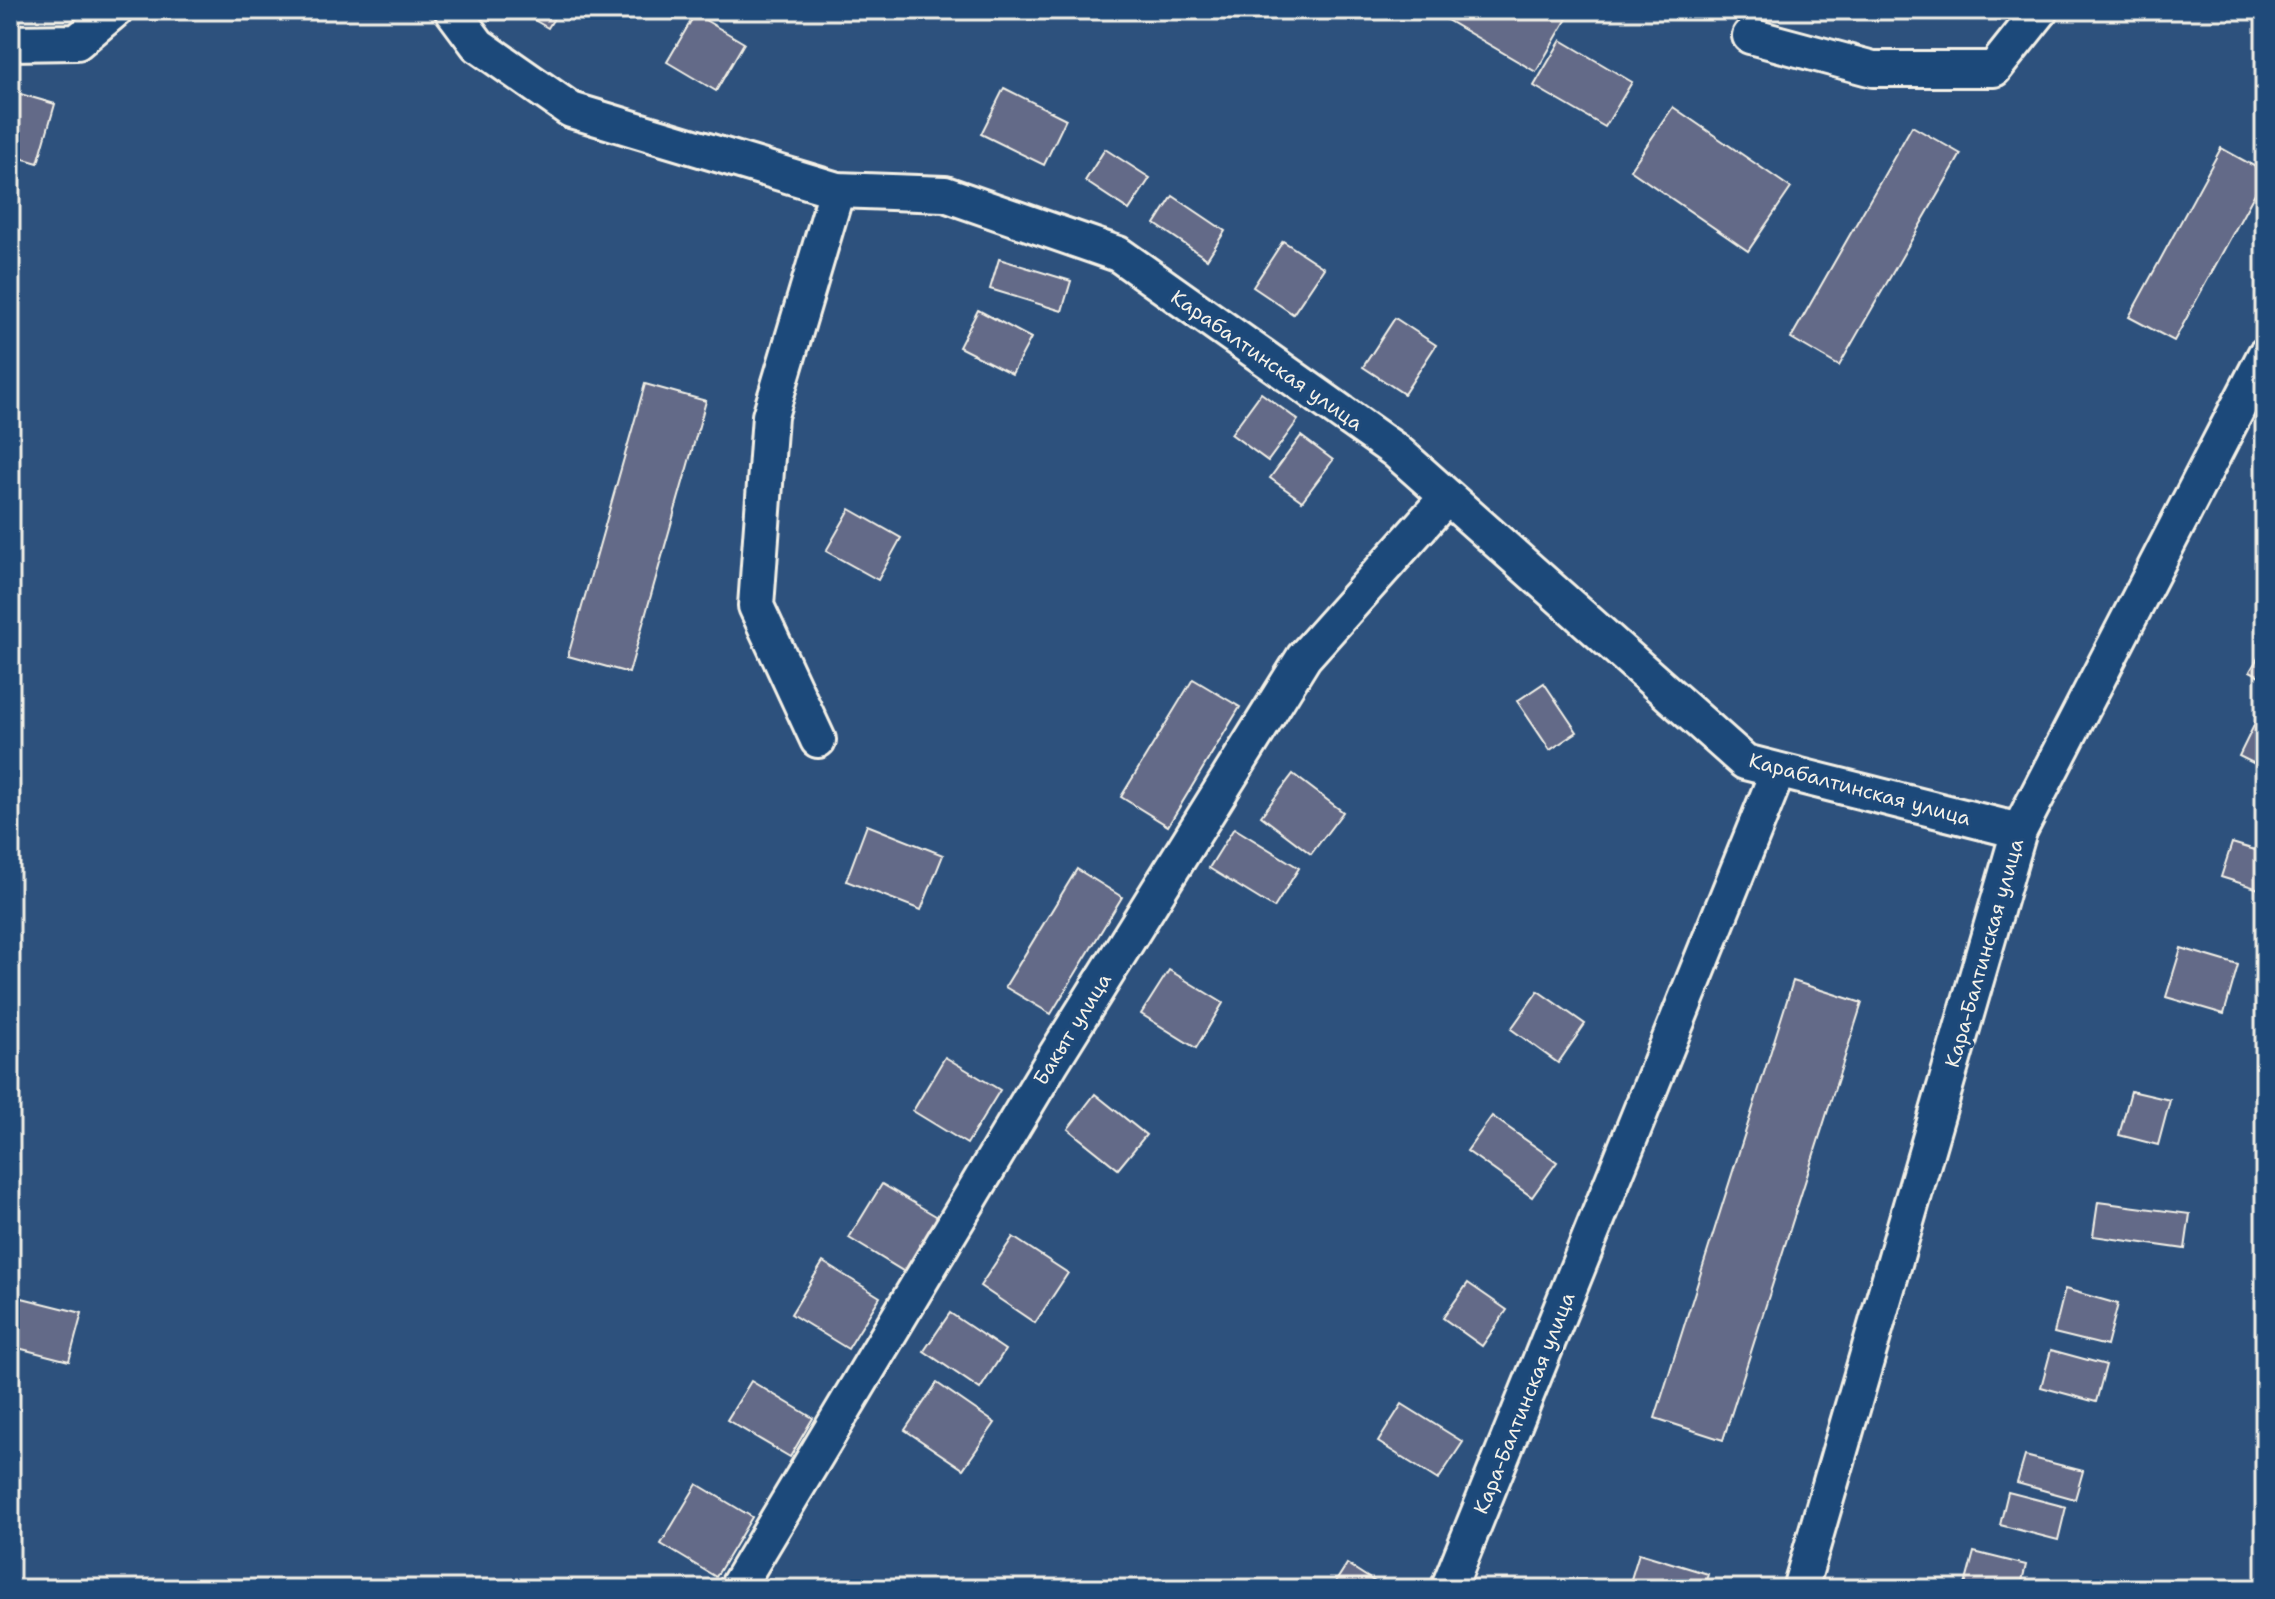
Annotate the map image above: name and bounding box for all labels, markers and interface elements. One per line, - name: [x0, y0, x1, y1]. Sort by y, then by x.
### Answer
- street label: Карабалтинская улица: [1166, 284, 1369, 437]
- street label: Карабалтинская улица: [1746, 747, 1974, 831]
- street label: Кара-Балтинская улица: [1939, 835, 2029, 1071]
- street label: Бакыт улица: [1027, 968, 1117, 1090]
- street label: Кара-Балтинская улица: [1468, 1288, 1581, 1518]

